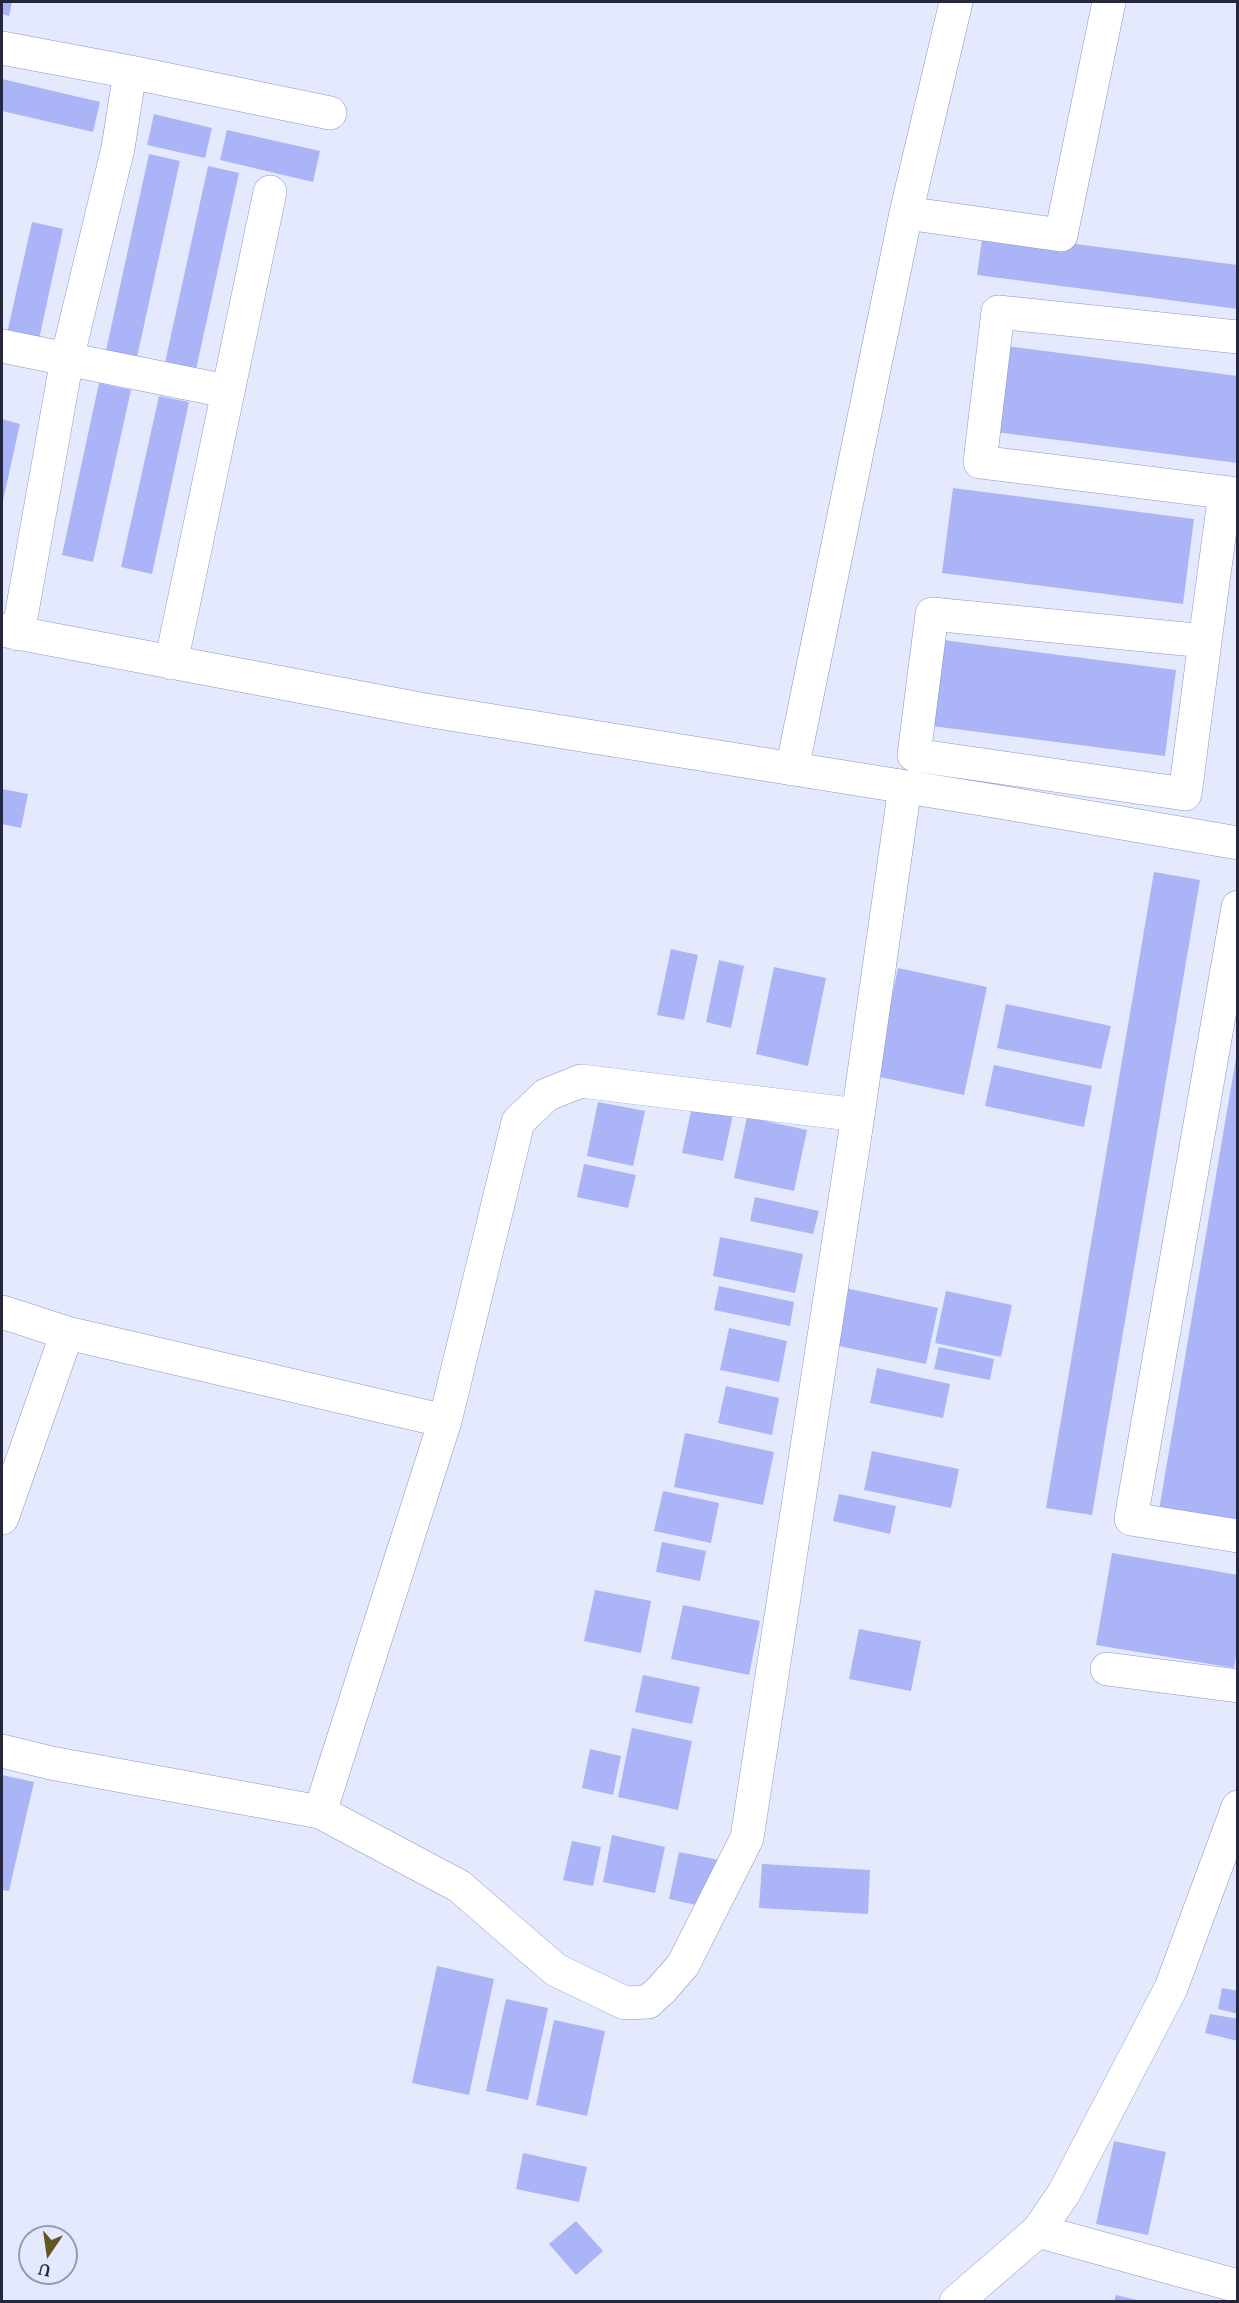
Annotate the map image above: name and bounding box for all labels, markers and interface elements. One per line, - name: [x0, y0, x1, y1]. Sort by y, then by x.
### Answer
- north arrow: [18, 2225, 78, 2285]
- text: U: [36, 2259, 53, 2282]

